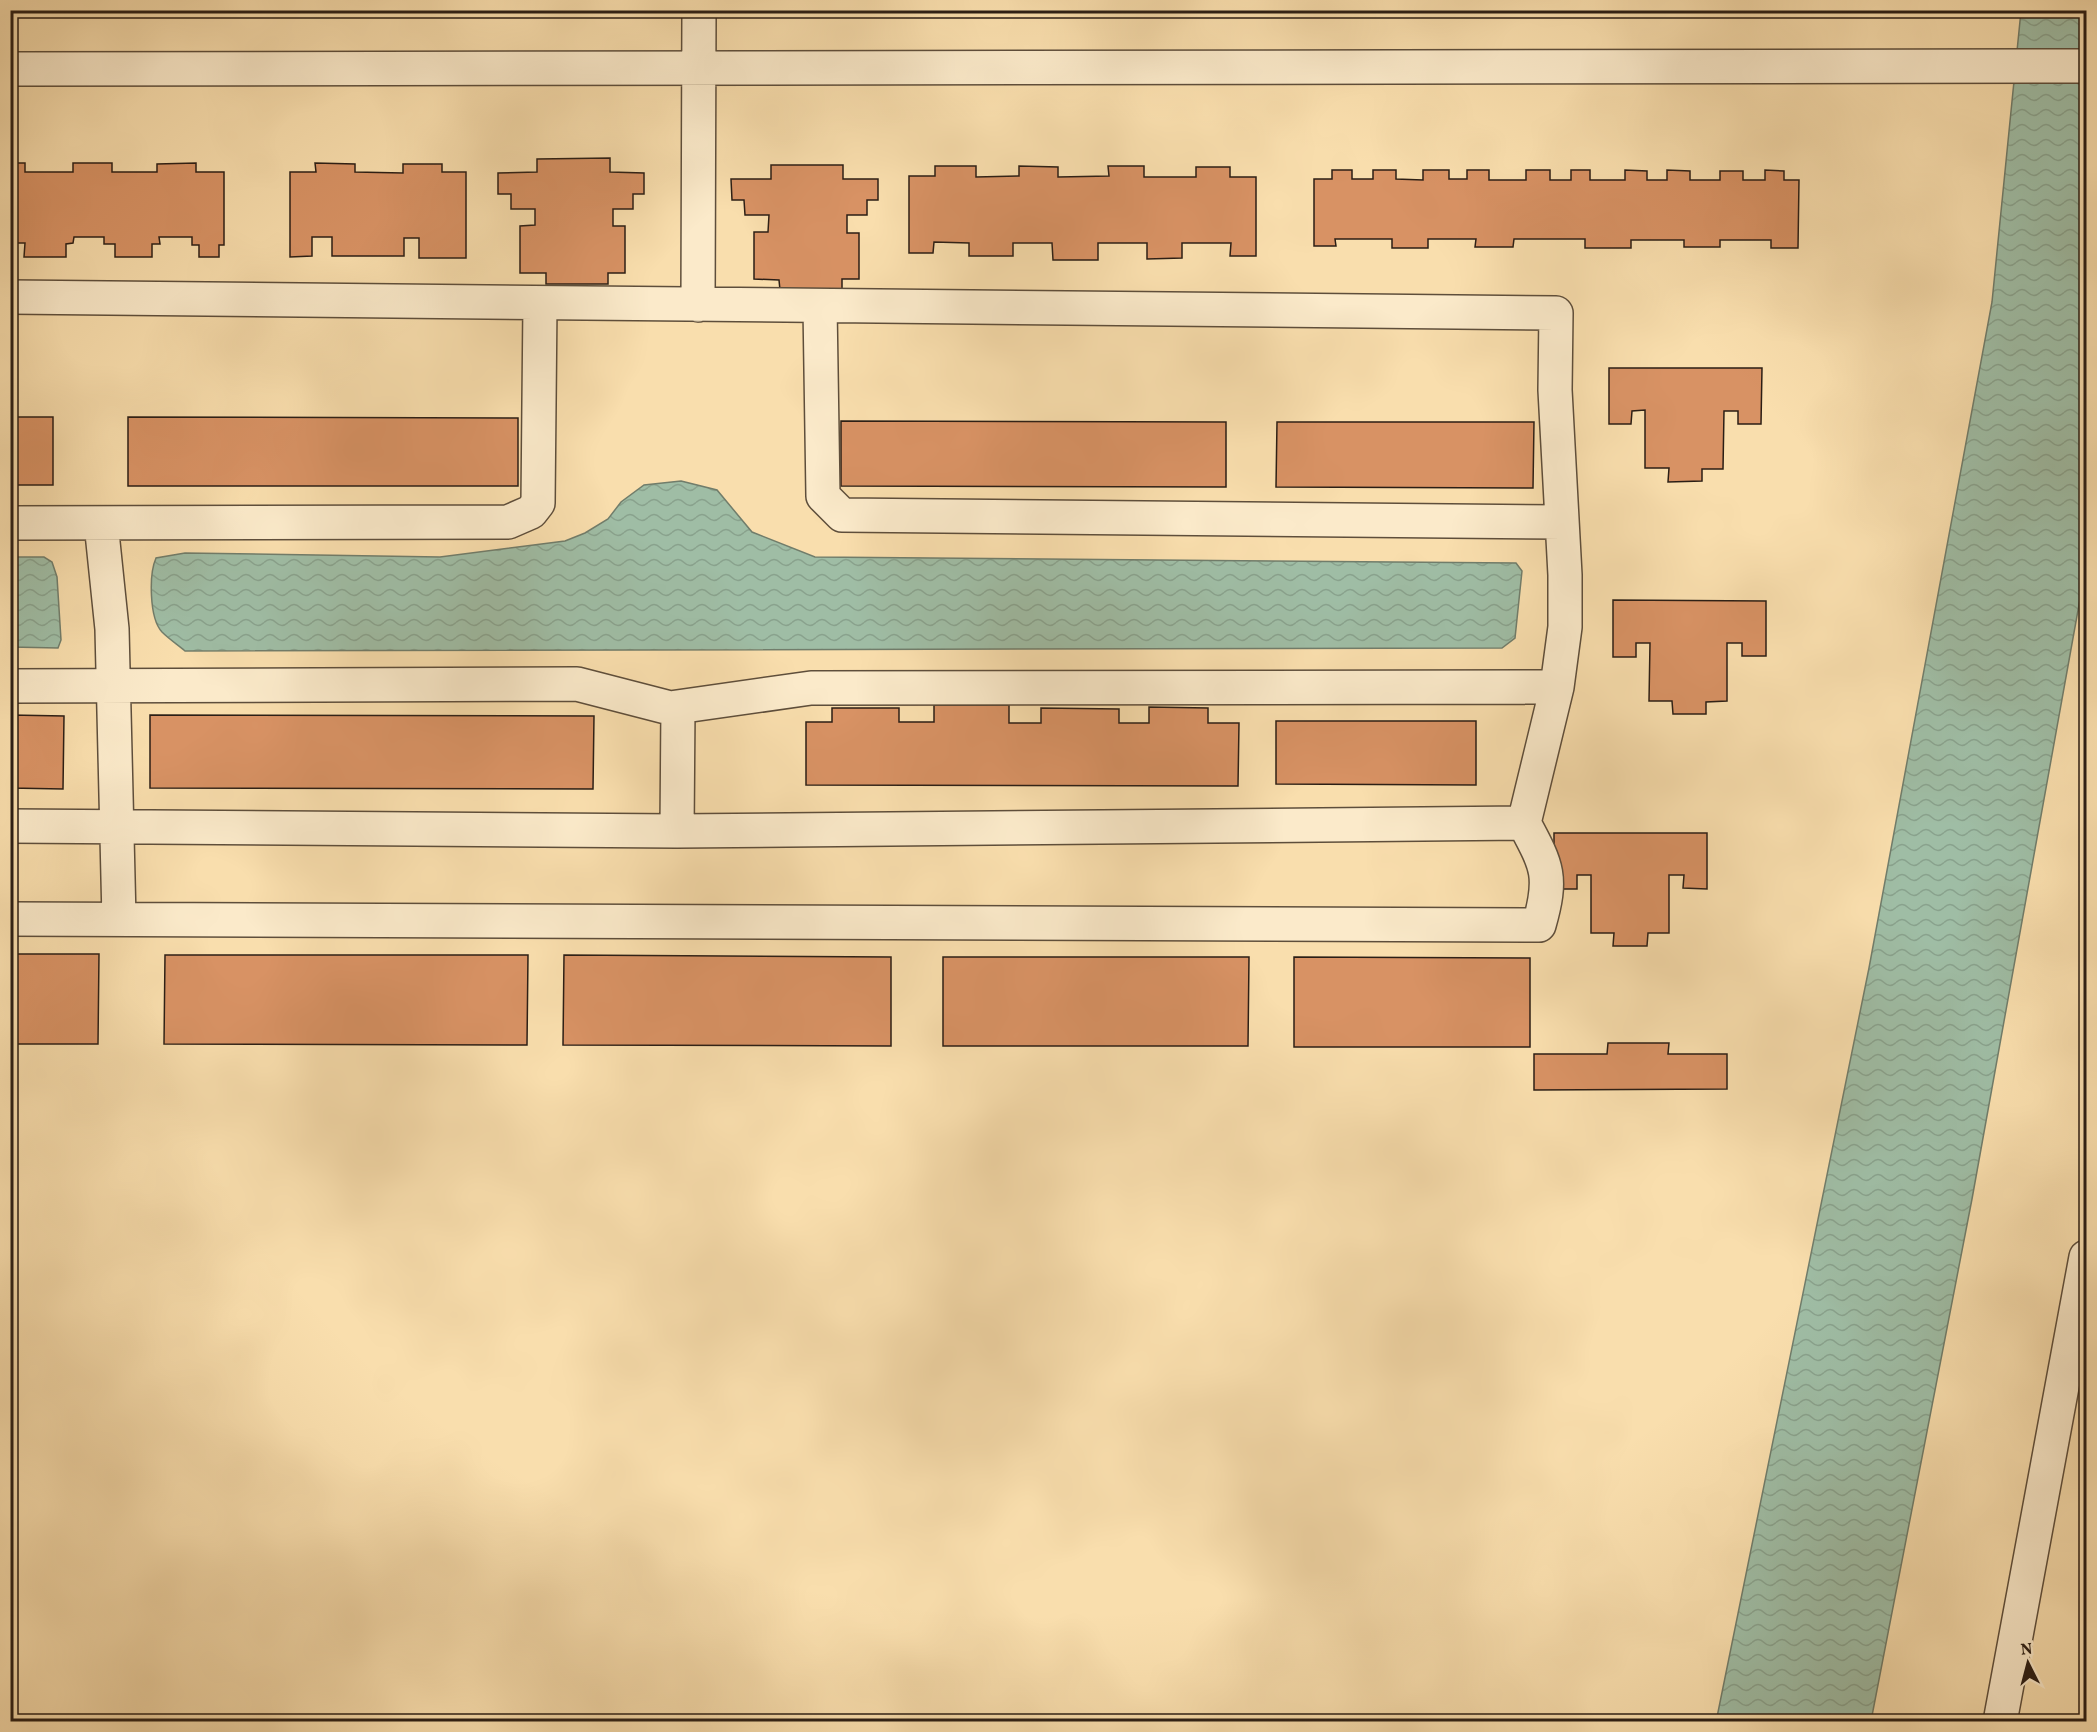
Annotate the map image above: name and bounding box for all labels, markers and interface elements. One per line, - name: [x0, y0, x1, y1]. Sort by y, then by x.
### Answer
- north arrow: [1998, 1633, 2058, 1693]
- text: N: [2020, 1638, 2034, 1662]

